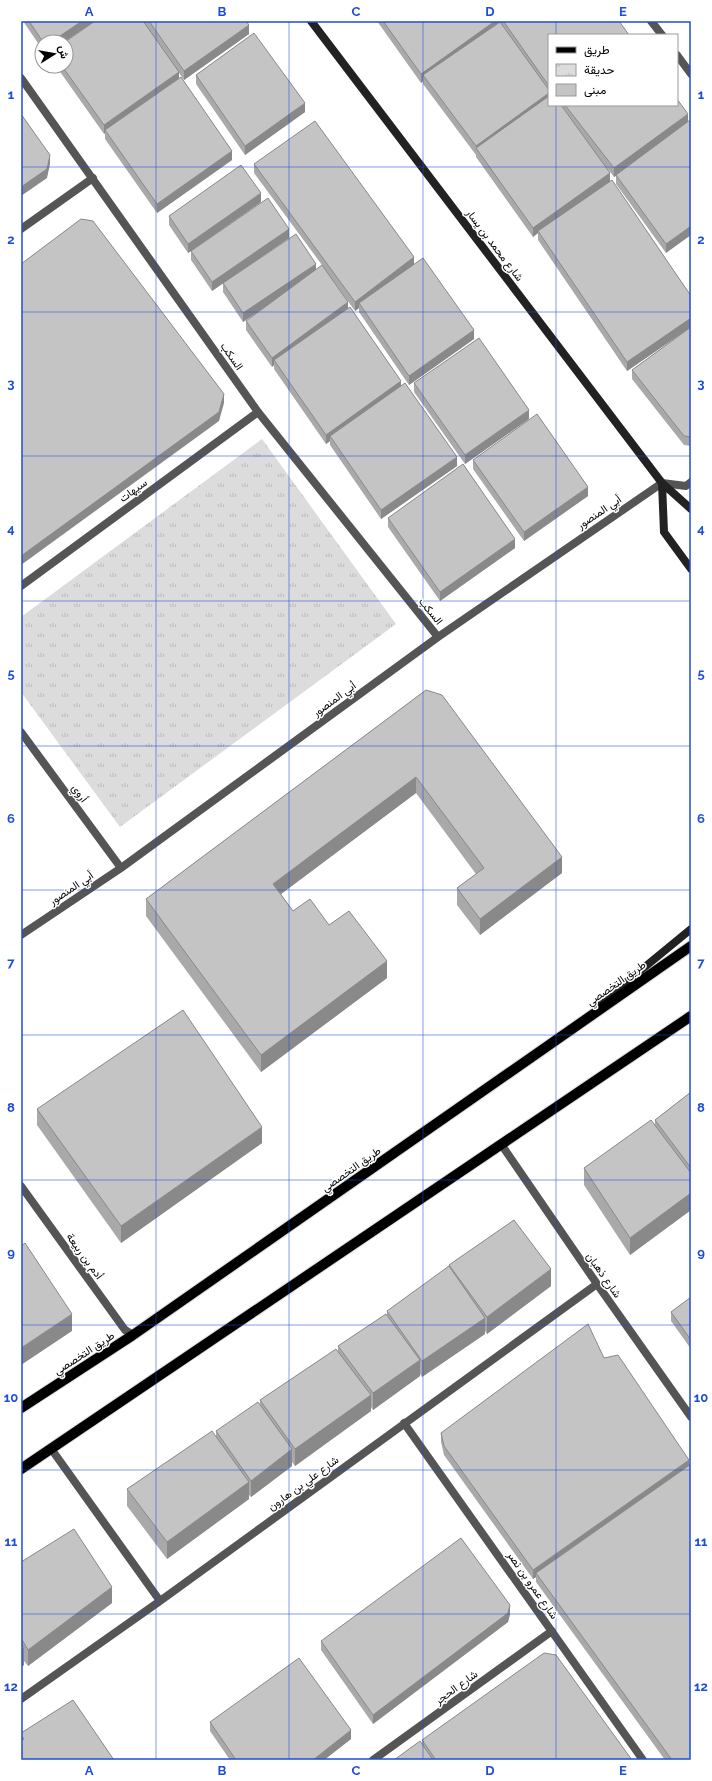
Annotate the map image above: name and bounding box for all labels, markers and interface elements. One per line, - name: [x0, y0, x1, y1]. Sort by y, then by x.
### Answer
- text: A: [85, 4, 94, 19]
- text: B: [218, 4, 227, 19]
- text: C: [352, 4, 361, 19]
- text: D: [485, 4, 495, 19]
- text: E: [619, 4, 627, 19]
- north arrow: [34, 34, 74, 74]
- legend: [548, 34, 678, 106]
- text: طريق: [584, 43, 610, 58]
- text: ش: [56, 44, 71, 60]
- text: حديقة: [584, 63, 614, 77]
- text: مبنى: [584, 83, 606, 98]
- text: 1: [8, 87, 15, 102]
- text: 1: [698, 87, 705, 102]
- street label: شارع محمد بن يسار: [462, 206, 526, 285]
- text: 2: [7, 232, 15, 247]
- text: 2: [697, 232, 705, 247]
- street label: السكب: [217, 340, 246, 373]
- text: 3: [7, 376, 15, 391]
- text: 3: [697, 376, 705, 391]
- street label: سيهات: [117, 476, 150, 505]
- street label: أبي المنصور: [574, 493, 626, 535]
- text: 4: [7, 521, 15, 536]
- text: 4: [697, 521, 705, 536]
- street label: السكب: [416, 595, 445, 627]
- text: 5: [7, 666, 15, 681]
- text: 5: [697, 666, 705, 681]
- street label: أبي المنصور: [309, 679, 361, 723]
- street label: أروي: [66, 782, 91, 807]
- text: 6: [7, 811, 15, 826]
- text: 6: [697, 811, 705, 826]
- street label: أبي المنصور: [46, 869, 98, 911]
- text: 7: [7, 955, 15, 970]
- text: 7: [697, 955, 705, 970]
- street label: طريق التخصصي: [584, 958, 650, 1011]
- text: 8: [7, 1100, 15, 1115]
- text: 8: [697, 1100, 705, 1115]
- street label: طريق التخصصي: [319, 1144, 385, 1197]
- street label: أدم بن ربيعة: [63, 1231, 106, 1283]
- text: 9: [7, 1245, 15, 1260]
- text: 9: [697, 1245, 705, 1260]
- street label: شارع ذهبان: [583, 1250, 624, 1301]
- street label: طريق التخصصي: [52, 1329, 119, 1380]
- text: 10: [4, 1390, 18, 1405]
- text: 10: [694, 1390, 708, 1405]
- street label: شارع علي بن هارون: [265, 1453, 343, 1516]
- text: 11: [5, 1534, 18, 1549]
- text: 11: [695, 1534, 708, 1549]
- street label: شارع عمرو بن نصر: [503, 1548, 561, 1622]
- street label: شارع الحجر: [431, 1667, 481, 1709]
- text: 12: [4, 1679, 18, 1694]
- text: 12: [694, 1679, 708, 1694]
- text: A: [85, 1763, 94, 1778]
- text: B: [218, 1763, 227, 1778]
- text: C: [352, 1763, 361, 1778]
- text: D: [485, 1763, 495, 1778]
- text: E: [619, 1763, 627, 1778]

